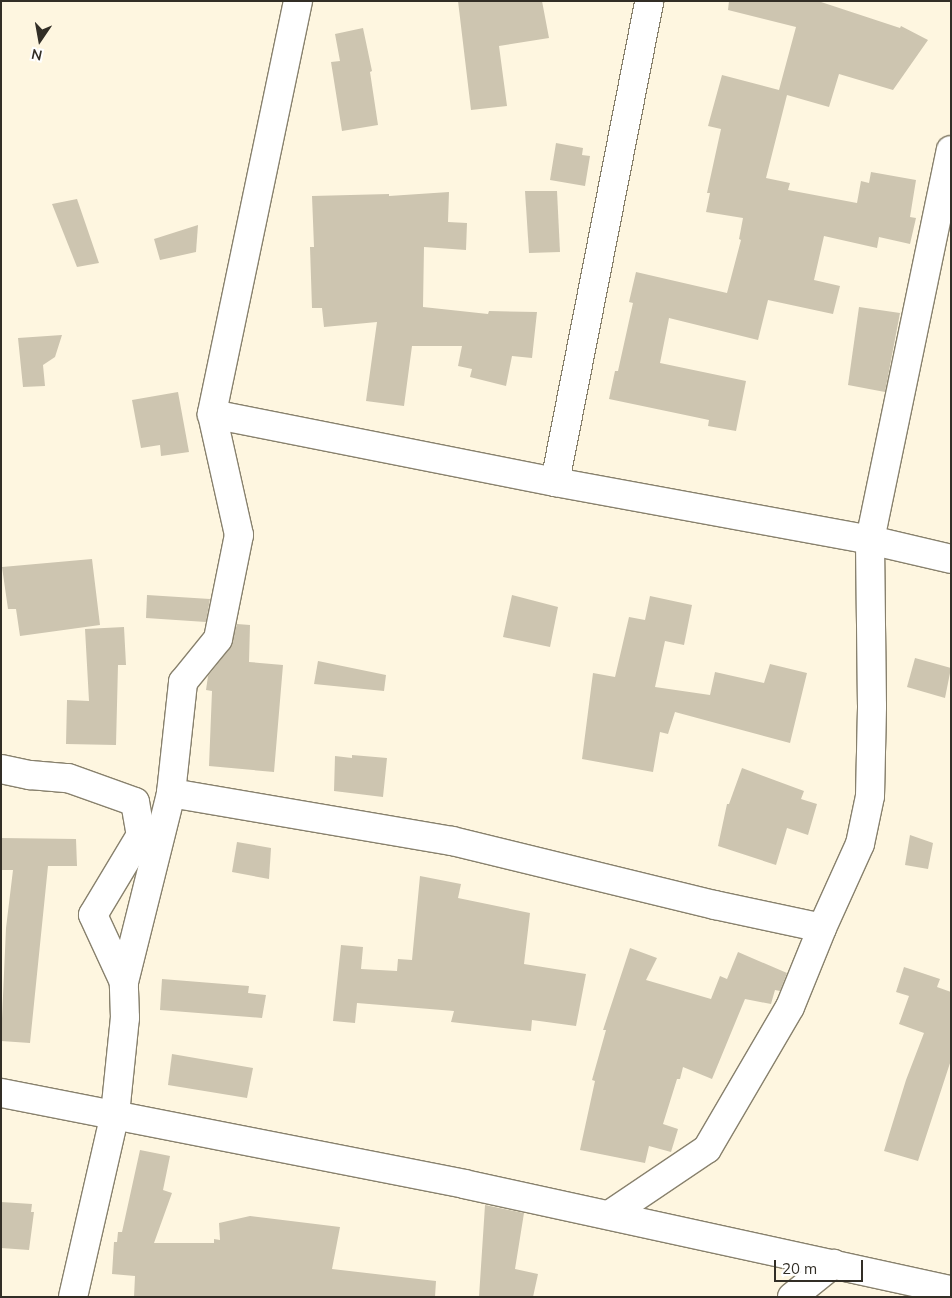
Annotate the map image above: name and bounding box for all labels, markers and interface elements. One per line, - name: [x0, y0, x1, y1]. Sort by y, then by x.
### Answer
- north arrow: [15, 15, 65, 65]
- text: N: [30, 45, 44, 65]
- scale bar: [777, 1250, 866, 1282]
- text: 20 m: [782, 1259, 817, 1278]

